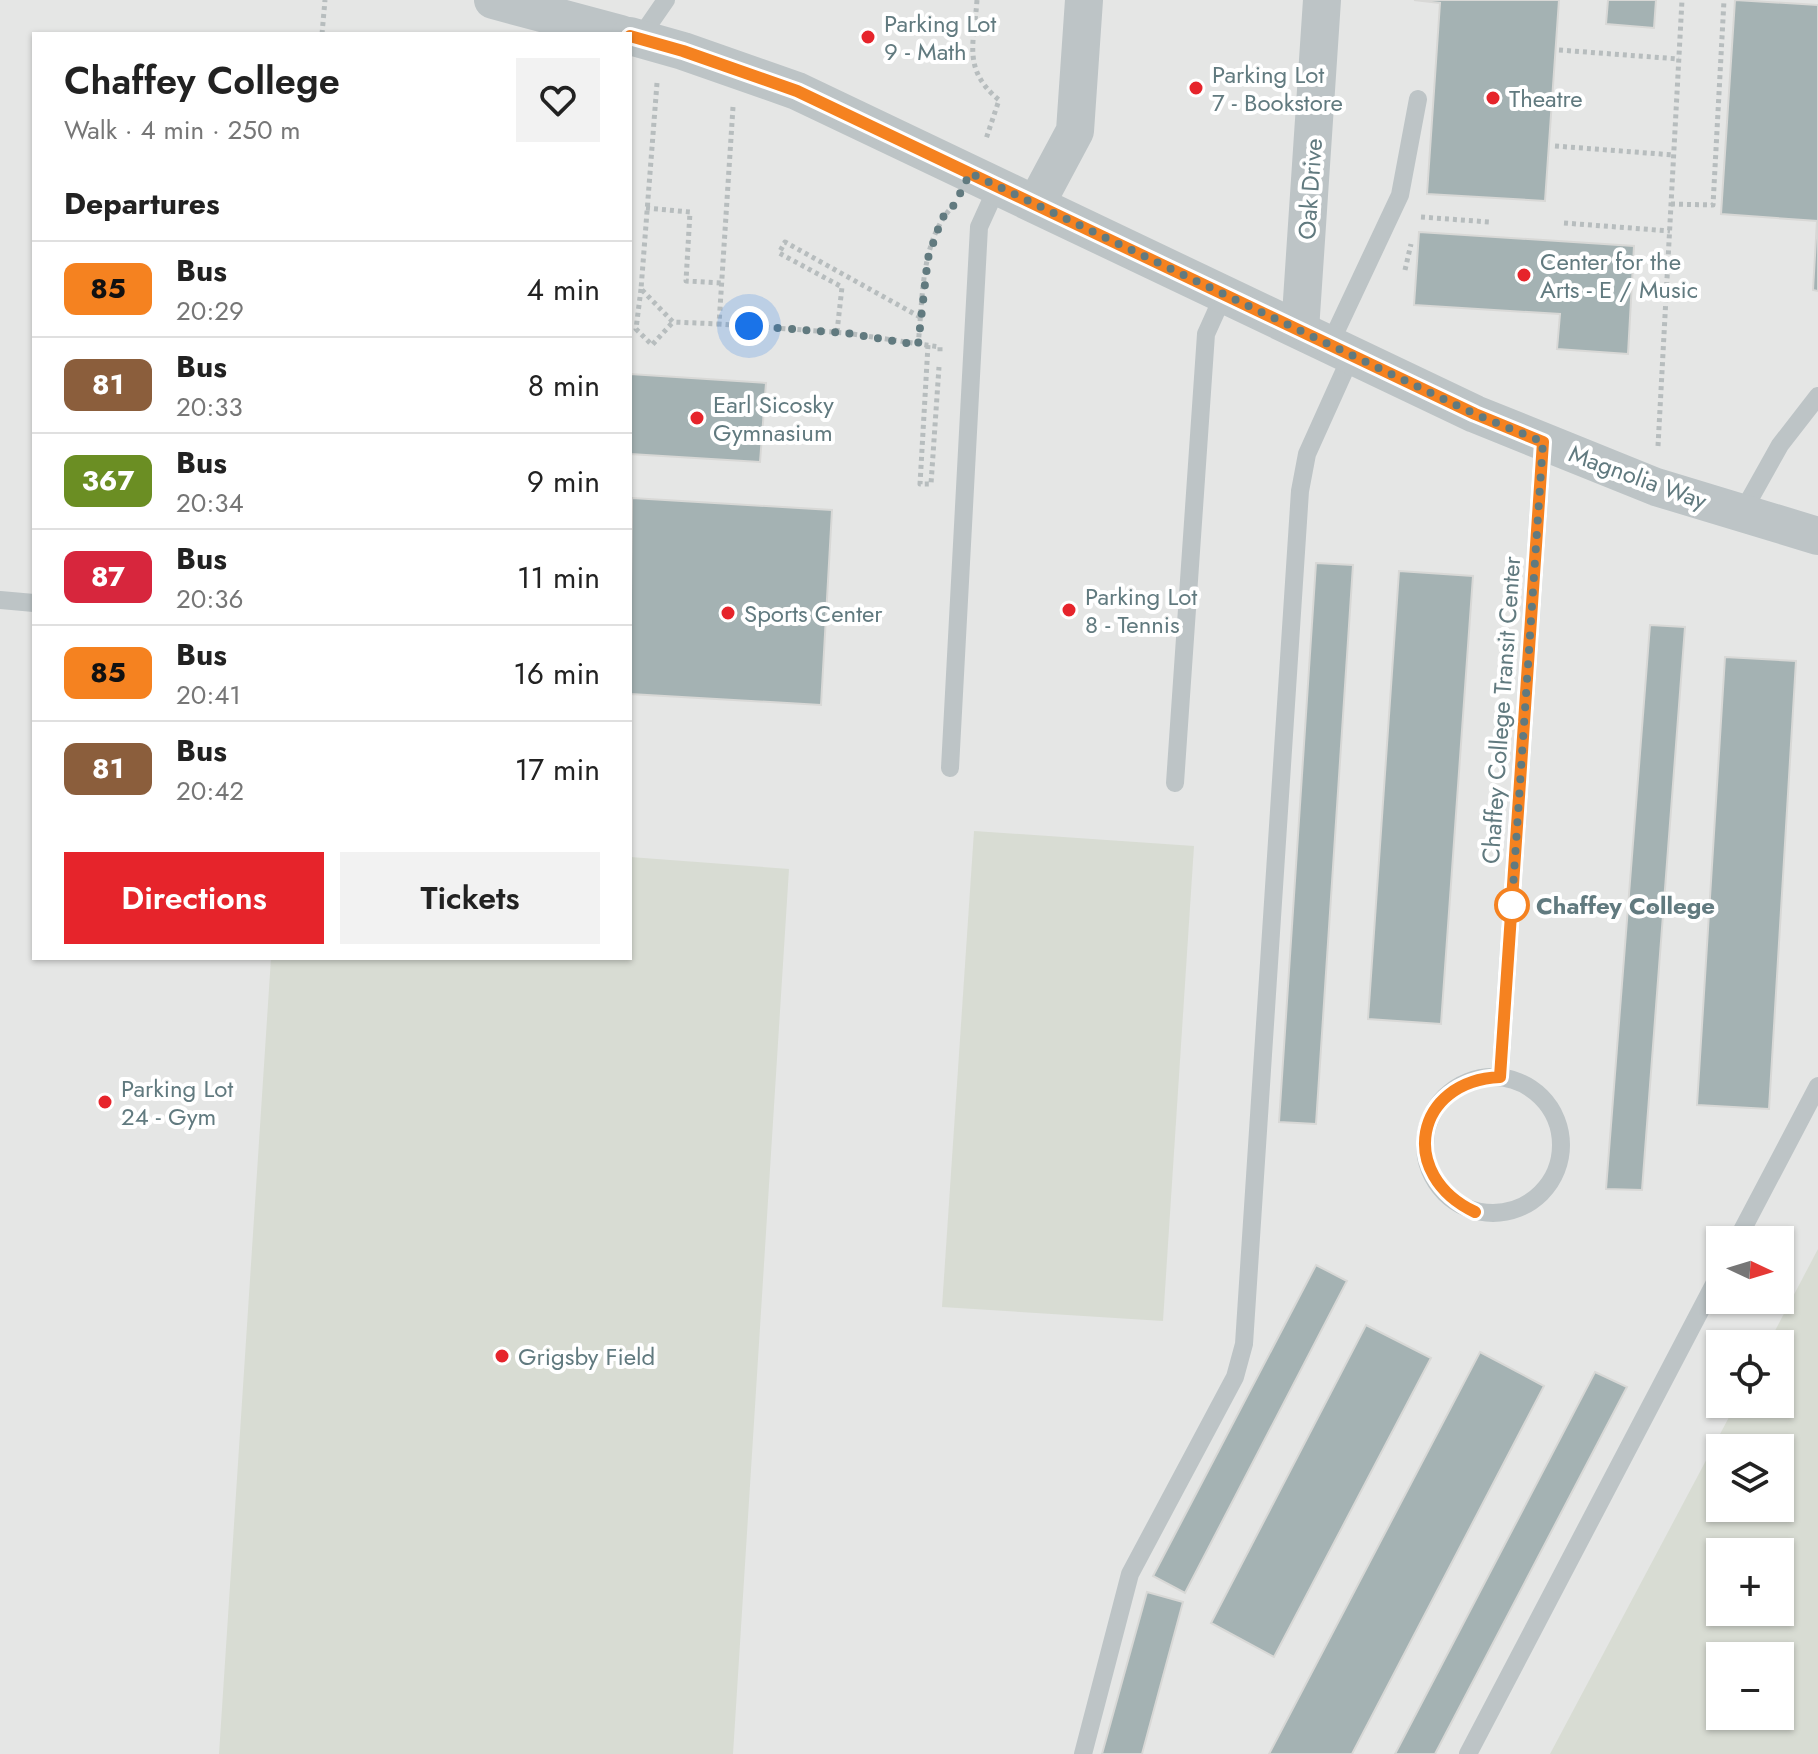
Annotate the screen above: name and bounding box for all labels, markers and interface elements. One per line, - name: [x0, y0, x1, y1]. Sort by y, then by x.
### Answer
- place label: Parking Lot 9 - Math: [884, 6, 996, 69]
- marker: Parking Lot 9 - Math: [859, 28, 877, 46]
- text: Chaffey College: [64, 53, 340, 108]
- place label: Parking Lot 7 - Bookstore: [1212, 57, 1343, 120]
- button: heart: [516, 58, 600, 142]
- marker: Parking Lot 7 - Bookstore: [1187, 79, 1205, 97]
- place label: Theatre: [1509, 81, 1583, 116]
- marker: Theatre: [1484, 89, 1502, 107]
- text: Walk · 4 min · 250 m: [64, 111, 301, 149]
- street label: Oak Drive: [1289, 137, 1331, 241]
- text: Departures: [64, 182, 220, 225]
- place label: Center for the Arts - E / Music: [1540, 244, 1698, 307]
- text: Bus: [176, 249, 227, 292]
- marker: Center for the Arts - E / Music: [1515, 266, 1533, 284]
- text: 85: [90, 268, 126, 309]
- text: 4 min: [527, 268, 600, 311]
- text: 20:29: [176, 292, 244, 330]
- your location: [729, 306, 769, 346]
- text: Bus: [176, 345, 227, 388]
- text: 81: [92, 364, 124, 405]
- text: 8 min: [528, 364, 600, 407]
- place label: Earl Sicosky Gymnasium: [713, 387, 834, 450]
- text: 20:33: [176, 388, 243, 426]
- marker: Earl Sicosky Gymnasium: [688, 409, 706, 427]
- street label: Magnolia Way: [1564, 436, 1712, 518]
- text: Bus: [176, 441, 227, 484]
- text: 367: [81, 460, 135, 501]
- text: 9 min: [527, 460, 600, 503]
- text: 20:34: [176, 484, 244, 522]
- text: Bus: [176, 537, 227, 580]
- street label: Chaffey College Transit Center: [1473, 554, 1529, 865]
- text: 87: [91, 556, 125, 597]
- text: 11 min: [517, 556, 600, 599]
- place label: Parking Lot 8 - Tennis: [1085, 579, 1197, 642]
- text: 20:36: [176, 580, 243, 618]
- place label: Sports Center: [744, 596, 883, 631]
- marker: Parking Lot 8 - Tennis: [1060, 601, 1078, 619]
- marker: Sports Center: [719, 604, 737, 622]
- text: Bus: [176, 633, 227, 676]
- text: 85: [90, 652, 126, 693]
- text: 16 min: [513, 652, 600, 695]
- text: 20:41: [176, 676, 241, 714]
- text: Bus: [176, 729, 227, 772]
- text: 81: [92, 748, 124, 789]
- text: 17 min: [515, 748, 600, 791]
- text: 20:42: [176, 772, 244, 810]
- button: Directions: [64, 852, 324, 944]
- button: Tickets: [340, 852, 600, 944]
- marker: Chaffey College: [1495, 888, 1529, 922]
- place label: Chaffey College: [1536, 888, 1715, 923]
- place label: Parking Lot 24 - Gym: [121, 1071, 233, 1134]
- marker: Parking Lot 24 - Gym: [96, 1093, 114, 1111]
- north arrow: [1706, 1226, 1794, 1314]
- map controls: [1706, 1226, 1794, 1730]
- button: locate: [1706, 1330, 1794, 1418]
- place label: Grigsby Field: [518, 1339, 655, 1374]
- marker: Grigsby Field: [493, 1347, 511, 1365]
- button: layers: [1706, 1434, 1794, 1522]
- button: +: [1706, 1538, 1794, 1626]
- button: −: [1706, 1642, 1794, 1730]

